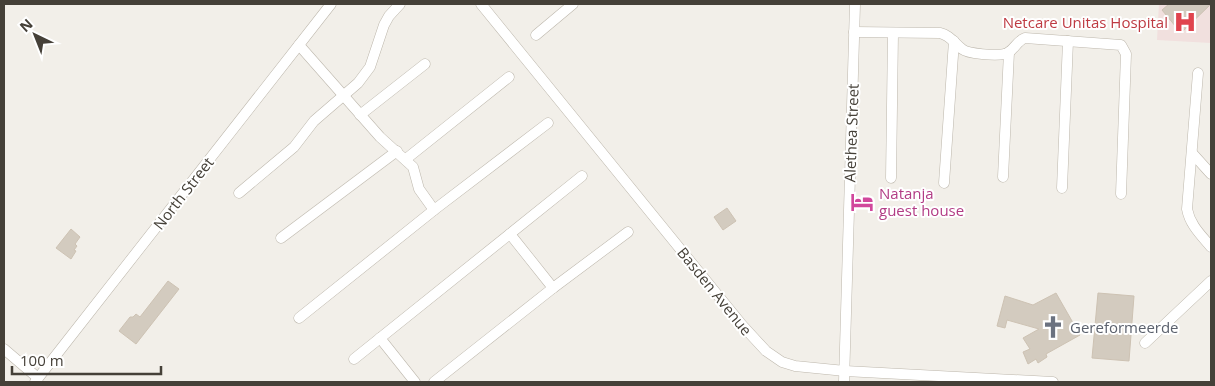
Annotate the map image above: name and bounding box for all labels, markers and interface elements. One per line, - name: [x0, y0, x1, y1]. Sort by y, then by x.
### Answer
- hospital icon: Netcare Unitas Hospital: [1172, 9, 1198, 35]
- north arrow: [10, 10, 60, 60]
- place label: Netcare Unitas Hospital: [1003, 12, 1168, 32]
- text: N: [15, 14, 36, 36]
- street label: Alethea Street: [839, 83, 863, 183]
- street label: North Street: [148, 153, 218, 233]
- place label: Natanja guest house: [879, 183, 964, 220]
- hotel icon: Natanja guest house: [849, 189, 875, 215]
- street label: Basden Avenue: [673, 243, 757, 339]
- church icon: Gereformeerde: [1040, 314, 1066, 340]
- place label: Gereformeerde: [1070, 317, 1179, 337]
- scale bar: [12, 344, 161, 376]
- text: 100 m: [20, 350, 64, 370]

